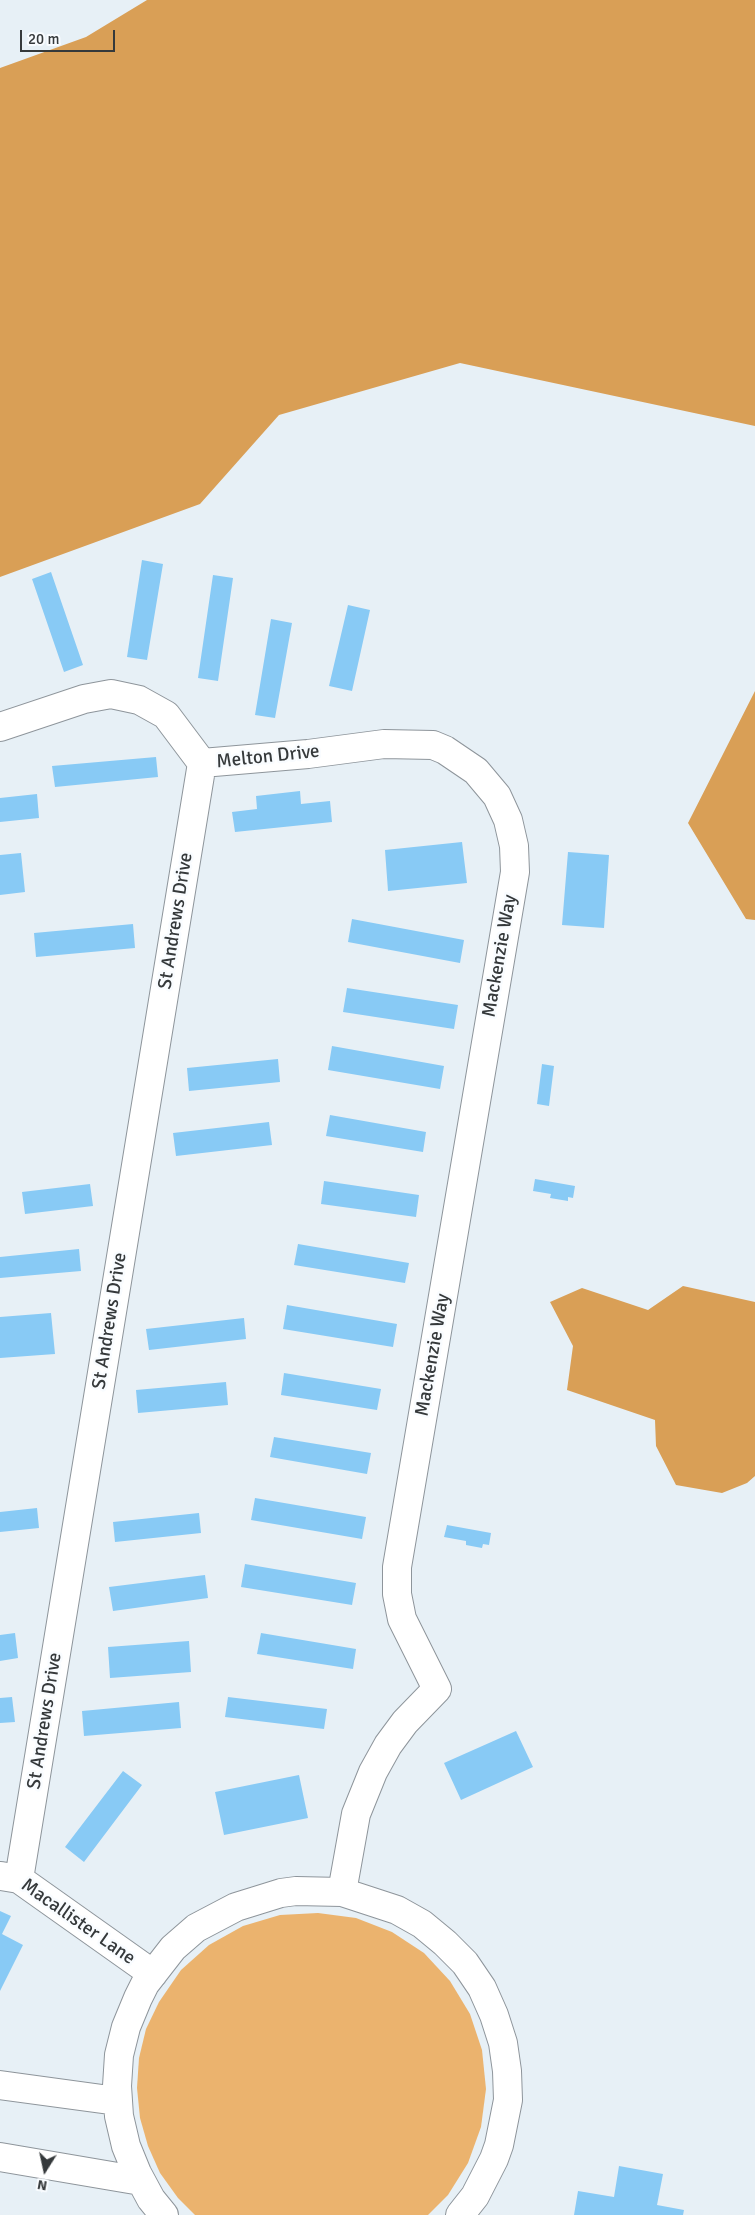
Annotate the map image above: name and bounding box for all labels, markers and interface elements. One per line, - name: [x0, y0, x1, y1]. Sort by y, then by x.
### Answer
- scale bar: [22, 20, 118, 52]
- text: 20 m: [28, 30, 59, 48]
- street label: Melton Drive: [215, 740, 321, 774]
- street label: St Andrews Drive: [154, 851, 198, 991]
- street label: Mackenzie Way: [478, 893, 522, 1019]
- street label: St Andrews Drive: [88, 1251, 132, 1391]
- street label: Mackenzie Way: [411, 1292, 455, 1418]
- street label: St Andrews Drive: [23, 1651, 67, 1791]
- street label: Macallister Lane: [16, 1874, 140, 1970]
- north arrow: [20, 2145, 70, 2195]
- text: N: [36, 2176, 49, 2194]

